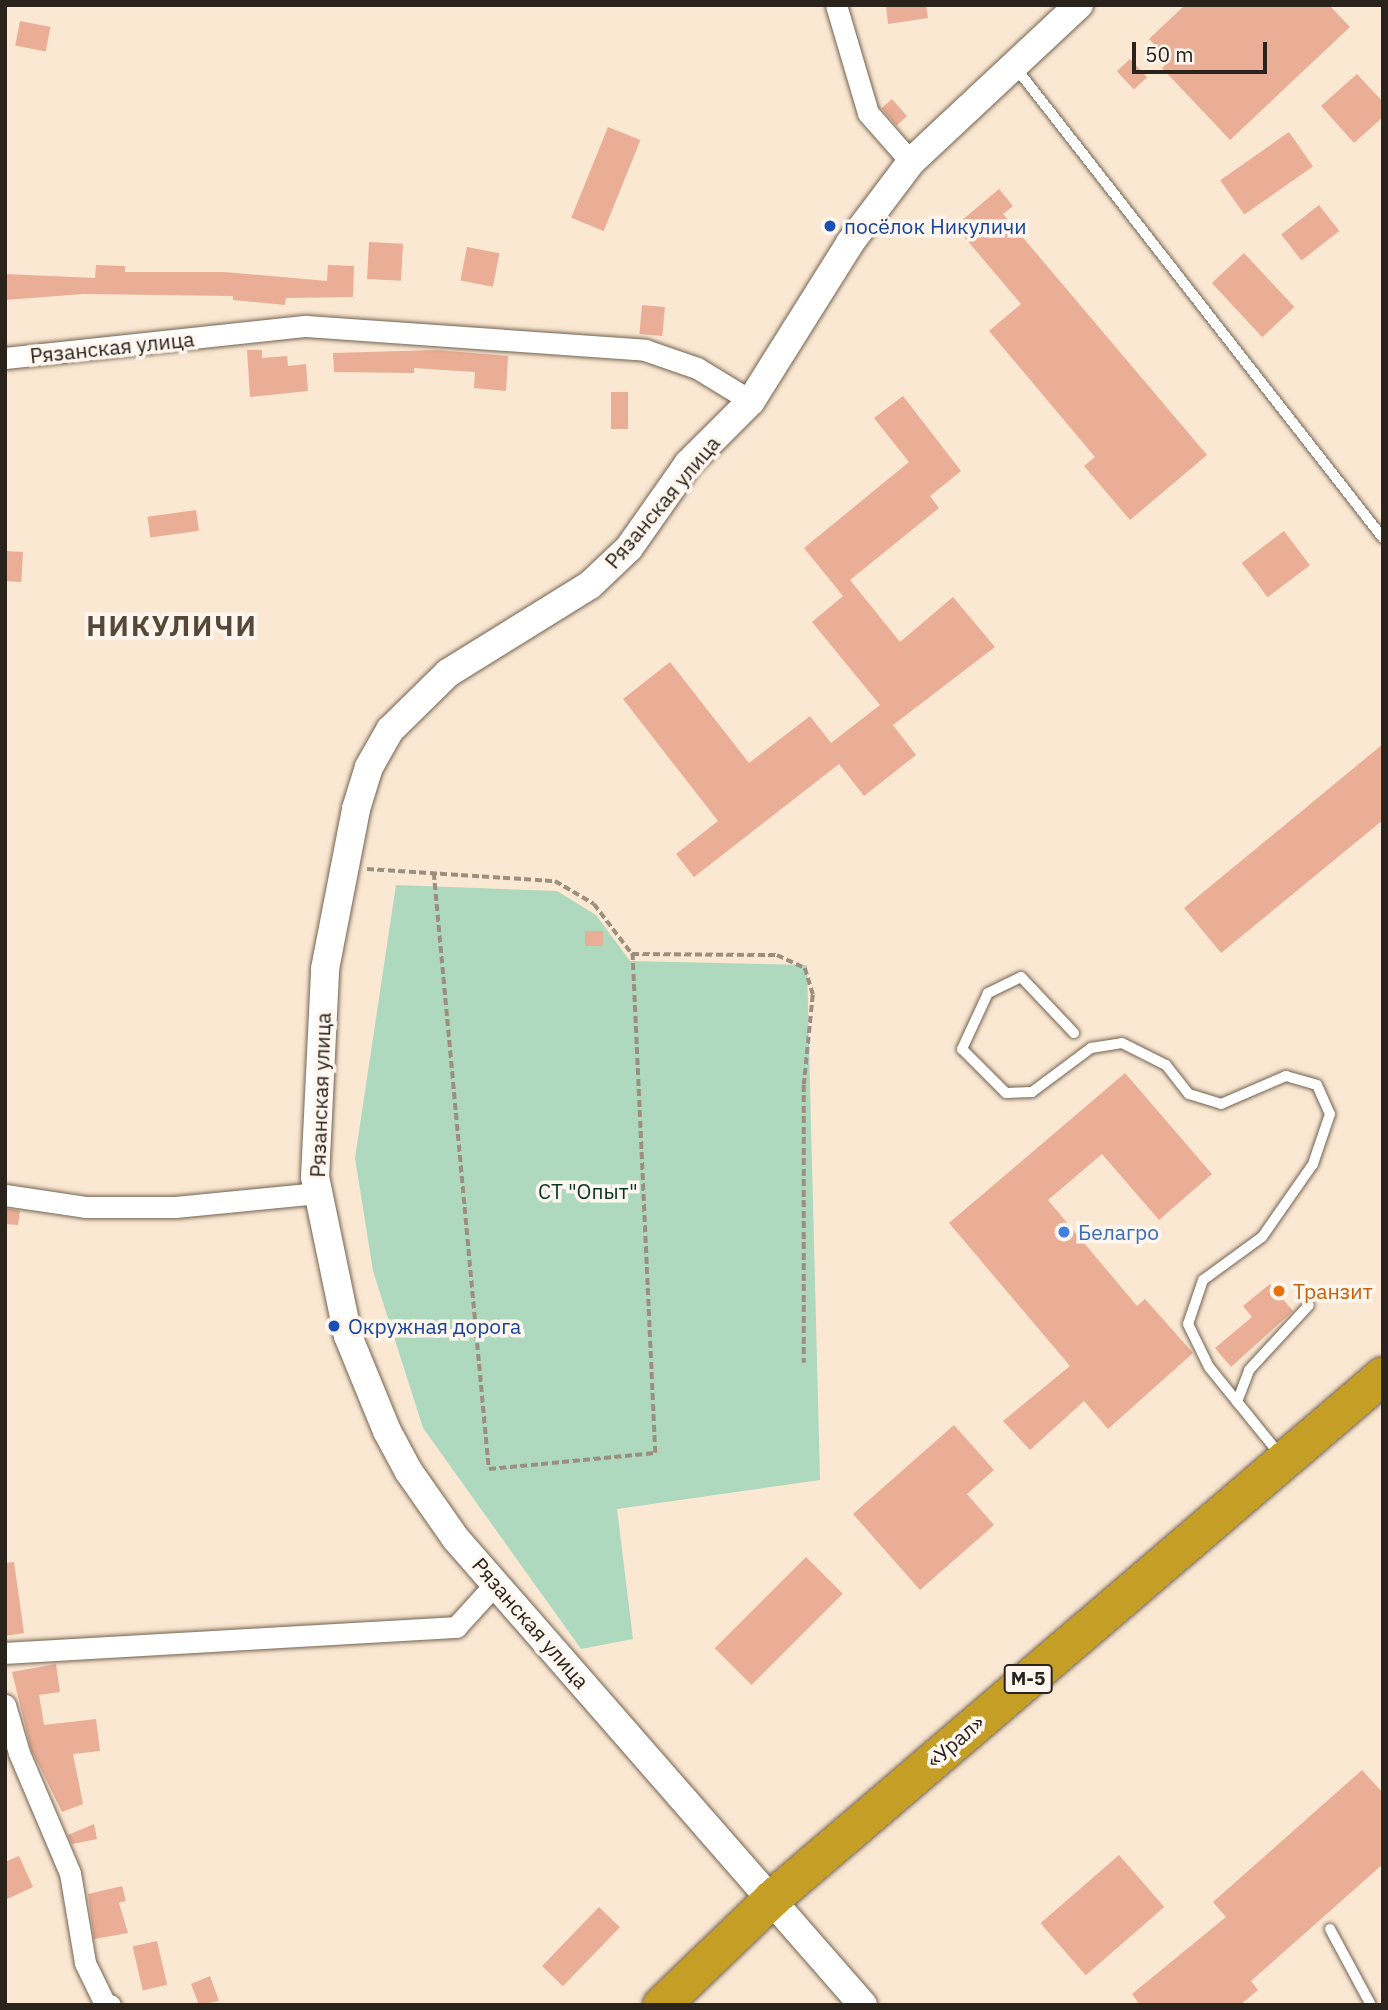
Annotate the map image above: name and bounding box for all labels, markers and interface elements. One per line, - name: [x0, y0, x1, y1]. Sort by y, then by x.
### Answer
- scale bar: [1136, 28, 1271, 72]
- text: 50 m: [1145, 40, 1194, 68]
- place label: посёлок Никуличи: [844, 213, 1027, 239]
- marker: посёлок Никуличи: [822, 218, 838, 234]
- street label: Рязанская улица: [29, 326, 195, 368]
- street label: Рязанская улица: [599, 431, 725, 573]
- district label: НИКУЛИЧИ: [87, 609, 257, 643]
- street label: Рязанская улица: [305, 1012, 335, 1178]
- park label: СТ "Опыт": [538, 1178, 638, 1204]
- place label: Белагро: [1078, 1219, 1159, 1245]
- marker: Белагро: [1056, 1224, 1072, 1240]
- place label: Транзит: [1293, 1278, 1373, 1304]
- marker: Транзит: [1271, 1283, 1287, 1299]
- place label: Окружная дорога: [348, 1313, 521, 1339]
- marker: Окружная дорога: [326, 1318, 342, 1334]
- street label: Рязанская улица: [467, 1552, 595, 1694]
- road number: М-5: [1004, 1664, 1052, 1694]
- street label: «Урал»: [921, 1709, 989, 1773]

